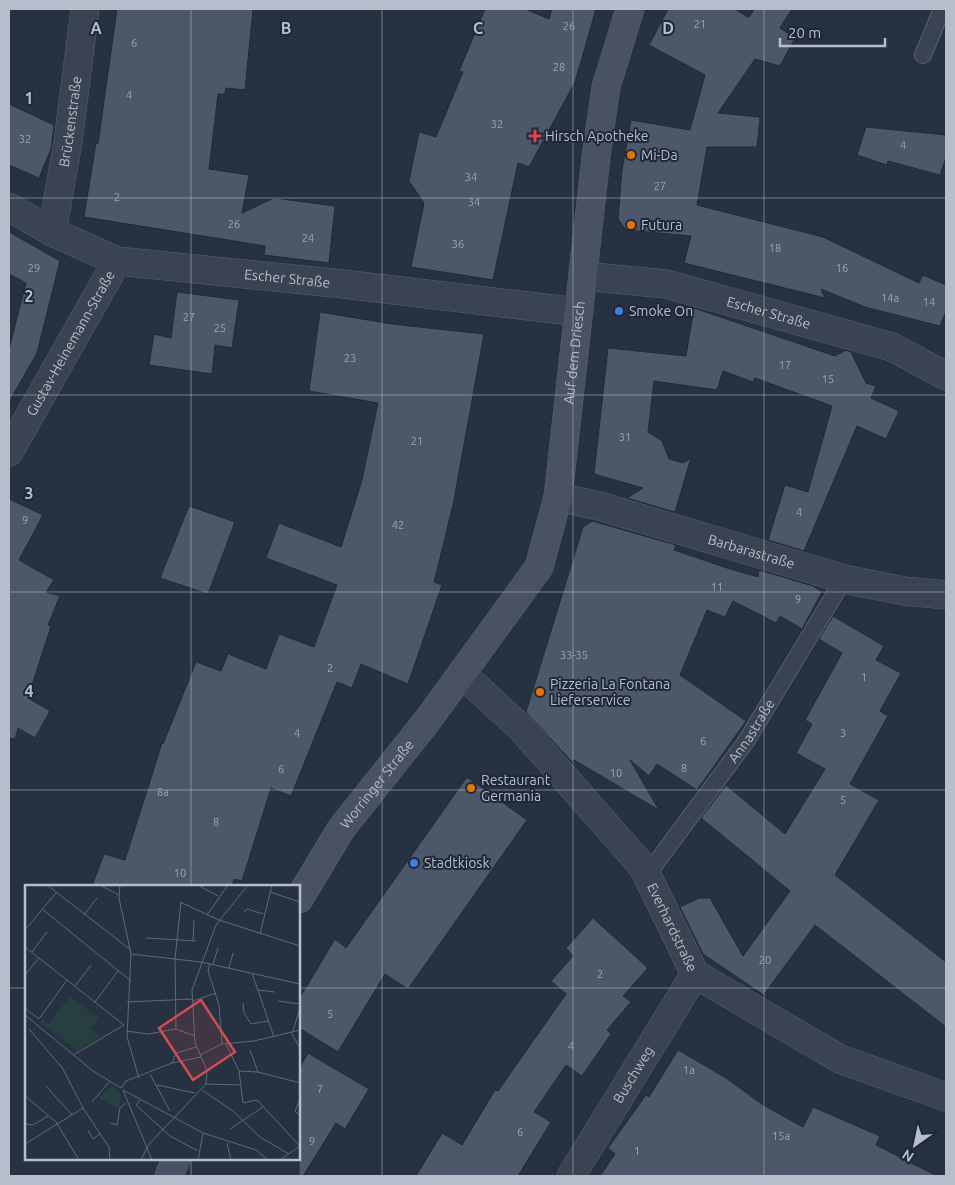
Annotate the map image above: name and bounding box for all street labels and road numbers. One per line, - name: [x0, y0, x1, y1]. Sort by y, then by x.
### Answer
- street label: Brückenstraße: [56, 75, 84, 168]
- street label: Escher Straße: [243, 266, 331, 291]
- street label: Gustav-Heinemann-Straße: [23, 268, 118, 419]
- street label: Escher Straße: [725, 293, 812, 332]
- street label: Auf dem Driesch: [560, 300, 588, 405]
- street label: Barbarastraße: [706, 531, 797, 572]
- street label: Annastraße: [725, 696, 778, 766]
- street label: Worringer Straße: [337, 737, 417, 832]
- street label: Everhardstraße: [644, 880, 701, 974]
- street label: Buschweg: [610, 1043, 657, 1106]

